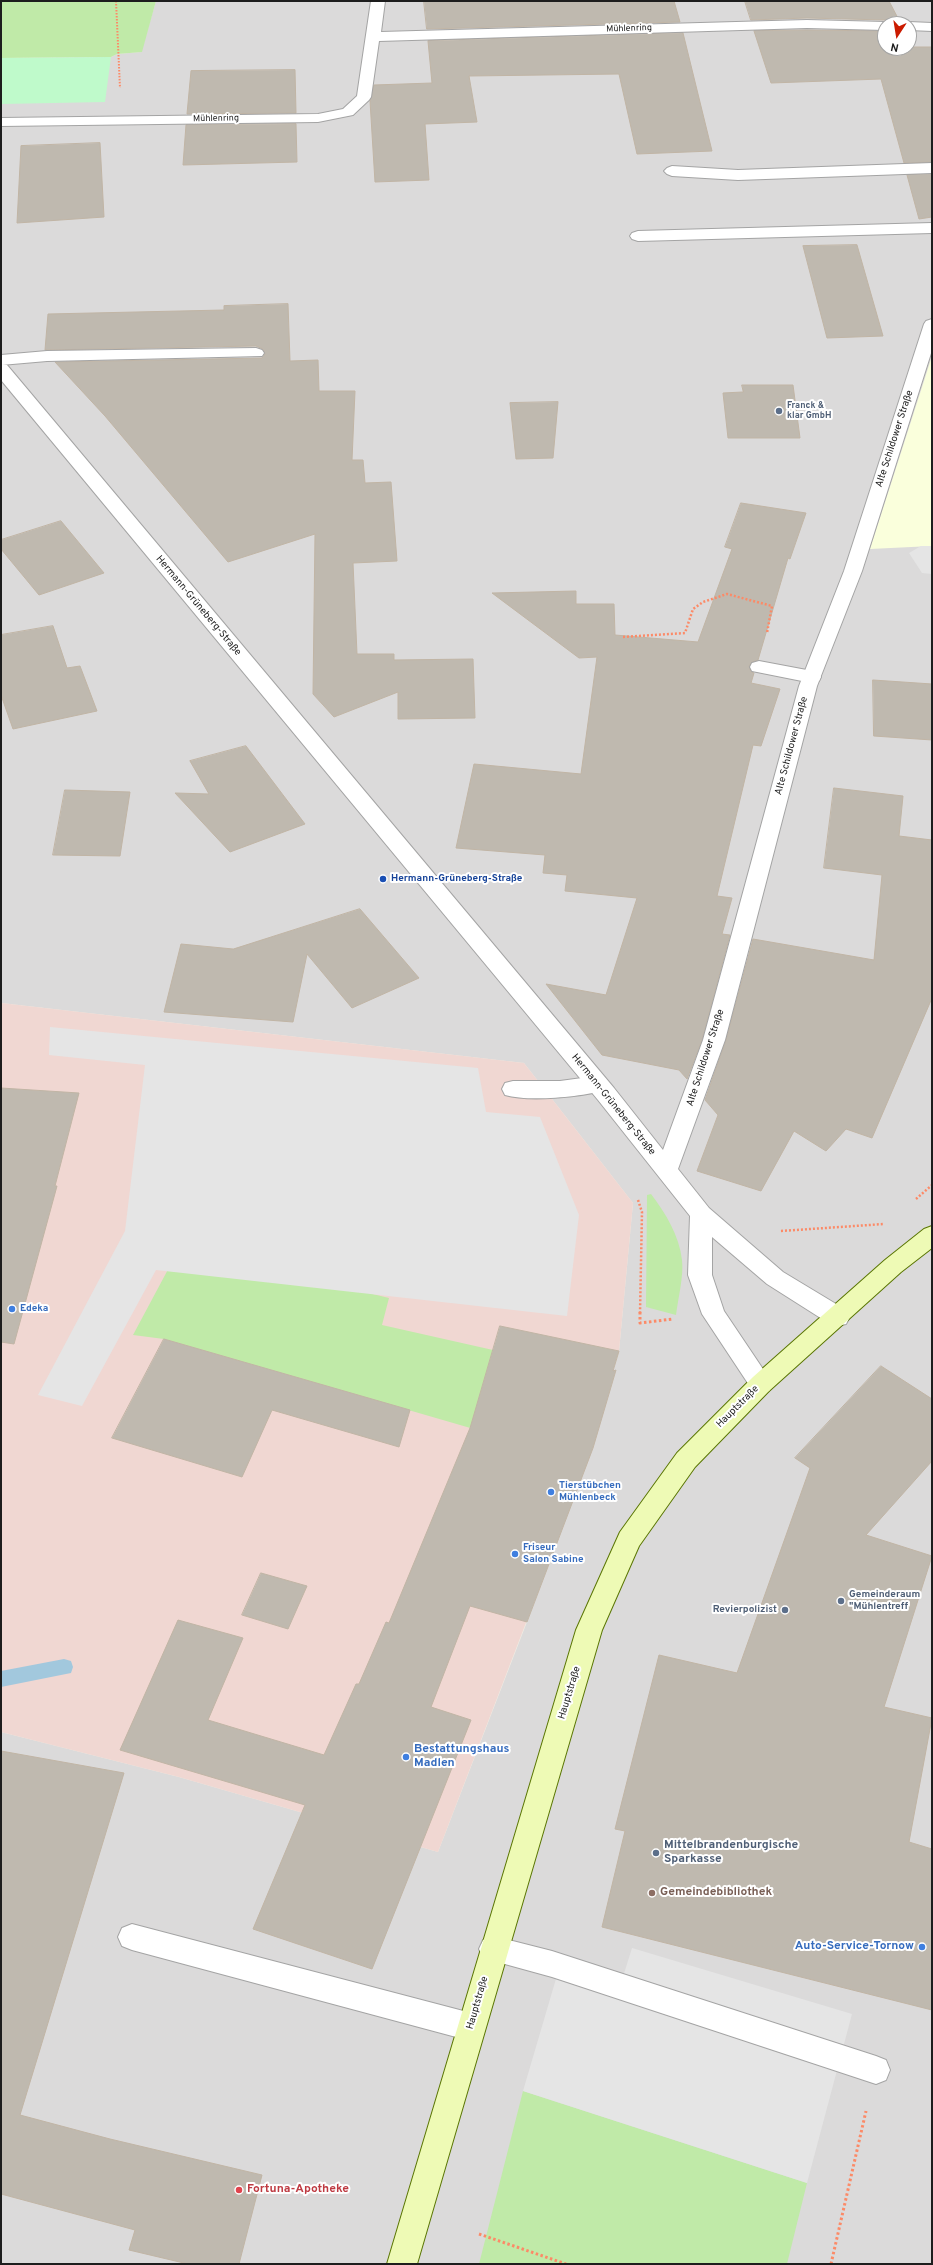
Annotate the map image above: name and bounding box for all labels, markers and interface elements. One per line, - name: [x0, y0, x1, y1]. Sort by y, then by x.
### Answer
- north arrow: [877, 16, 917, 56]
- street label: Mühlenring: [606, 23, 652, 35]
- text: N: [889, 39, 900, 54]
- street label: Mühlenring: [193, 113, 239, 125]
- street label: Alte Schildower Straße: [874, 389, 916, 489]
- place label: Franck & klar GmbH: [787, 401, 831, 422]
- marker: Franck & klar GmbH: [774, 406, 784, 416]
- street label: Hermann-Grüneberg-Straße: [153, 554, 243, 658]
- street label: Alte Schildower Straße: [773, 695, 811, 797]
- place label: Hermann-Grüneberg-Straße: [391, 873, 522, 885]
- marker: Hermann-Grüneberg-Straße: [378, 874, 388, 884]
- street label: Alte Schildower Straße: [685, 1008, 727, 1108]
- street label: Hermann-Grüneberg-Straße: [568, 1052, 658, 1158]
- place label: Edeka: [20, 1303, 48, 1315]
- marker: Edeka: [7, 1304, 17, 1314]
- street label: Hauptstraße: [714, 1383, 762, 1431]
- place label: Tierstübchen Mühlenbeck: [559, 1480, 621, 1504]
- marker: Tierstübchen Mühlenbeck: [546, 1487, 556, 1497]
- place label: Friseur Salon Sabine: [523, 1542, 583, 1566]
- marker: Friseur Salon Sabine: [510, 1549, 520, 1559]
- place label: Gemeinderaum "Mühlentreff: [849, 1589, 920, 1612]
- marker: Gemeinderaum "Mühlentreff: [836, 1596, 846, 1606]
- place label: Revierpolizist: [713, 1604, 777, 1616]
- marker: Revierpolizist: [780, 1605, 790, 1615]
- street label: Hauptstraße: [556, 1665, 584, 1721]
- place label: Bestattungshaus Madlen: [414, 1743, 509, 1771]
- marker: Bestattungshaus Madlen: [401, 1752, 411, 1762]
- place label: Mittelbrandenburgische Sparkasse: [664, 1839, 798, 1867]
- marker: Mittelbrandenburgische Sparkasse: [651, 1848, 661, 1858]
- place label: Gemeindebibliothek: [660, 1886, 772, 1900]
- marker: Gemeindebibliothek: [647, 1888, 657, 1898]
- place label: Auto-Service-Tornow: [795, 1940, 914, 1954]
- marker: Auto-Service-Tornow: [917, 1942, 927, 1952]
- street label: Hauptstraße: [465, 1975, 491, 2031]
- place label: Fortuna-Apotheke: [247, 2183, 349, 2197]
- marker: Fortuna-Apotheke: [234, 2185, 244, 2195]

